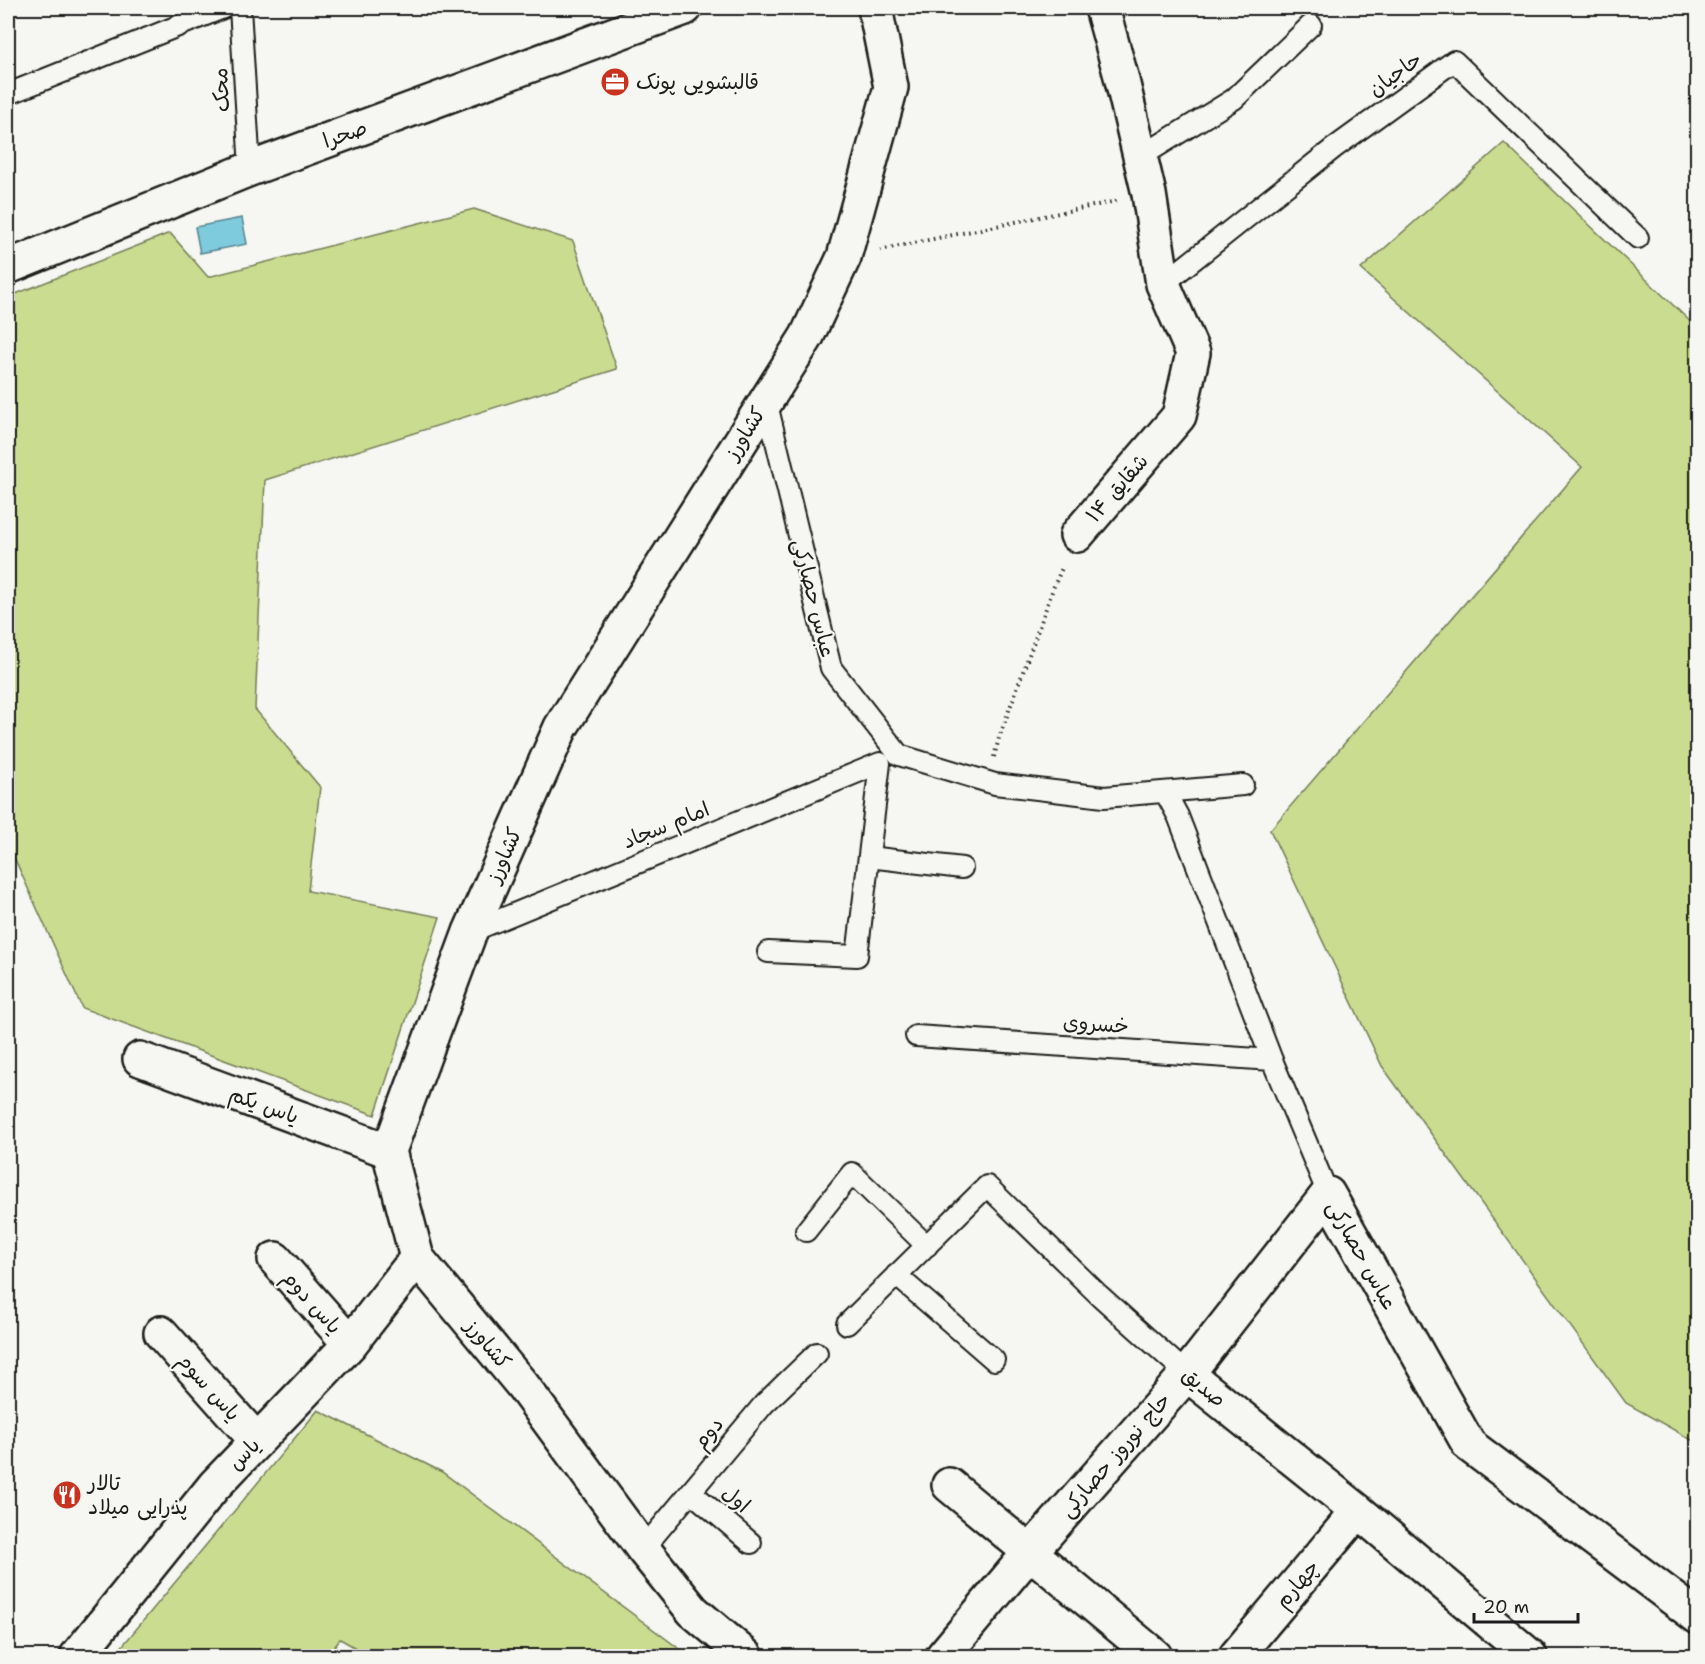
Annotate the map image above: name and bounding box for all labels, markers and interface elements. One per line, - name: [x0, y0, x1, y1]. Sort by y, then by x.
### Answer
- street label: حاجیان: [1362, 45, 1428, 103]
- office icon: قالبشویی پونک: [599, 66, 631, 98]
- street label: محک: [206, 67, 236, 113]
- place label: قالبشویی پونک: [636, 68, 759, 96]
- street label: صحرا: [319, 113, 371, 155]
- street label: کشاورز: [717, 401, 772, 467]
- street label: شقایق ۱۴: [1079, 448, 1155, 528]
- street label: عباس حصارکی: [786, 536, 842, 660]
- street label: امام سجاد: [618, 795, 714, 857]
- street label: کشاورز: [479, 823, 529, 889]
- street label: خسروی: [1062, 1008, 1130, 1040]
- street label: یاس یکم: [225, 1079, 303, 1132]
- street label: عباس حصارکی: [1320, 1195, 1404, 1315]
- street label: یاس دوم: [274, 1264, 348, 1341]
- street label: کشاورز: [457, 1311, 517, 1375]
- street label: یاس سوم: [170, 1347, 247, 1428]
- street label: صدیق: [1176, 1361, 1232, 1413]
- street label: حاج نوروز حصارکی: [1053, 1387, 1177, 1523]
- street label: دوم: [686, 1411, 731, 1456]
- street label: یاس: [222, 1432, 266, 1476]
- place label: تالار پذرایی میلاد: [86, 1469, 188, 1521]
- restaurant icon: تالار پذرایی میلاد: [51, 1479, 83, 1511]
- street label: اول: [716, 1479, 756, 1519]
- street label: چهارم: [1268, 1554, 1327, 1616]
- scale bar: [1474, 1586, 1578, 1624]
- text: 20 m: [1483, 1595, 1529, 1619]

